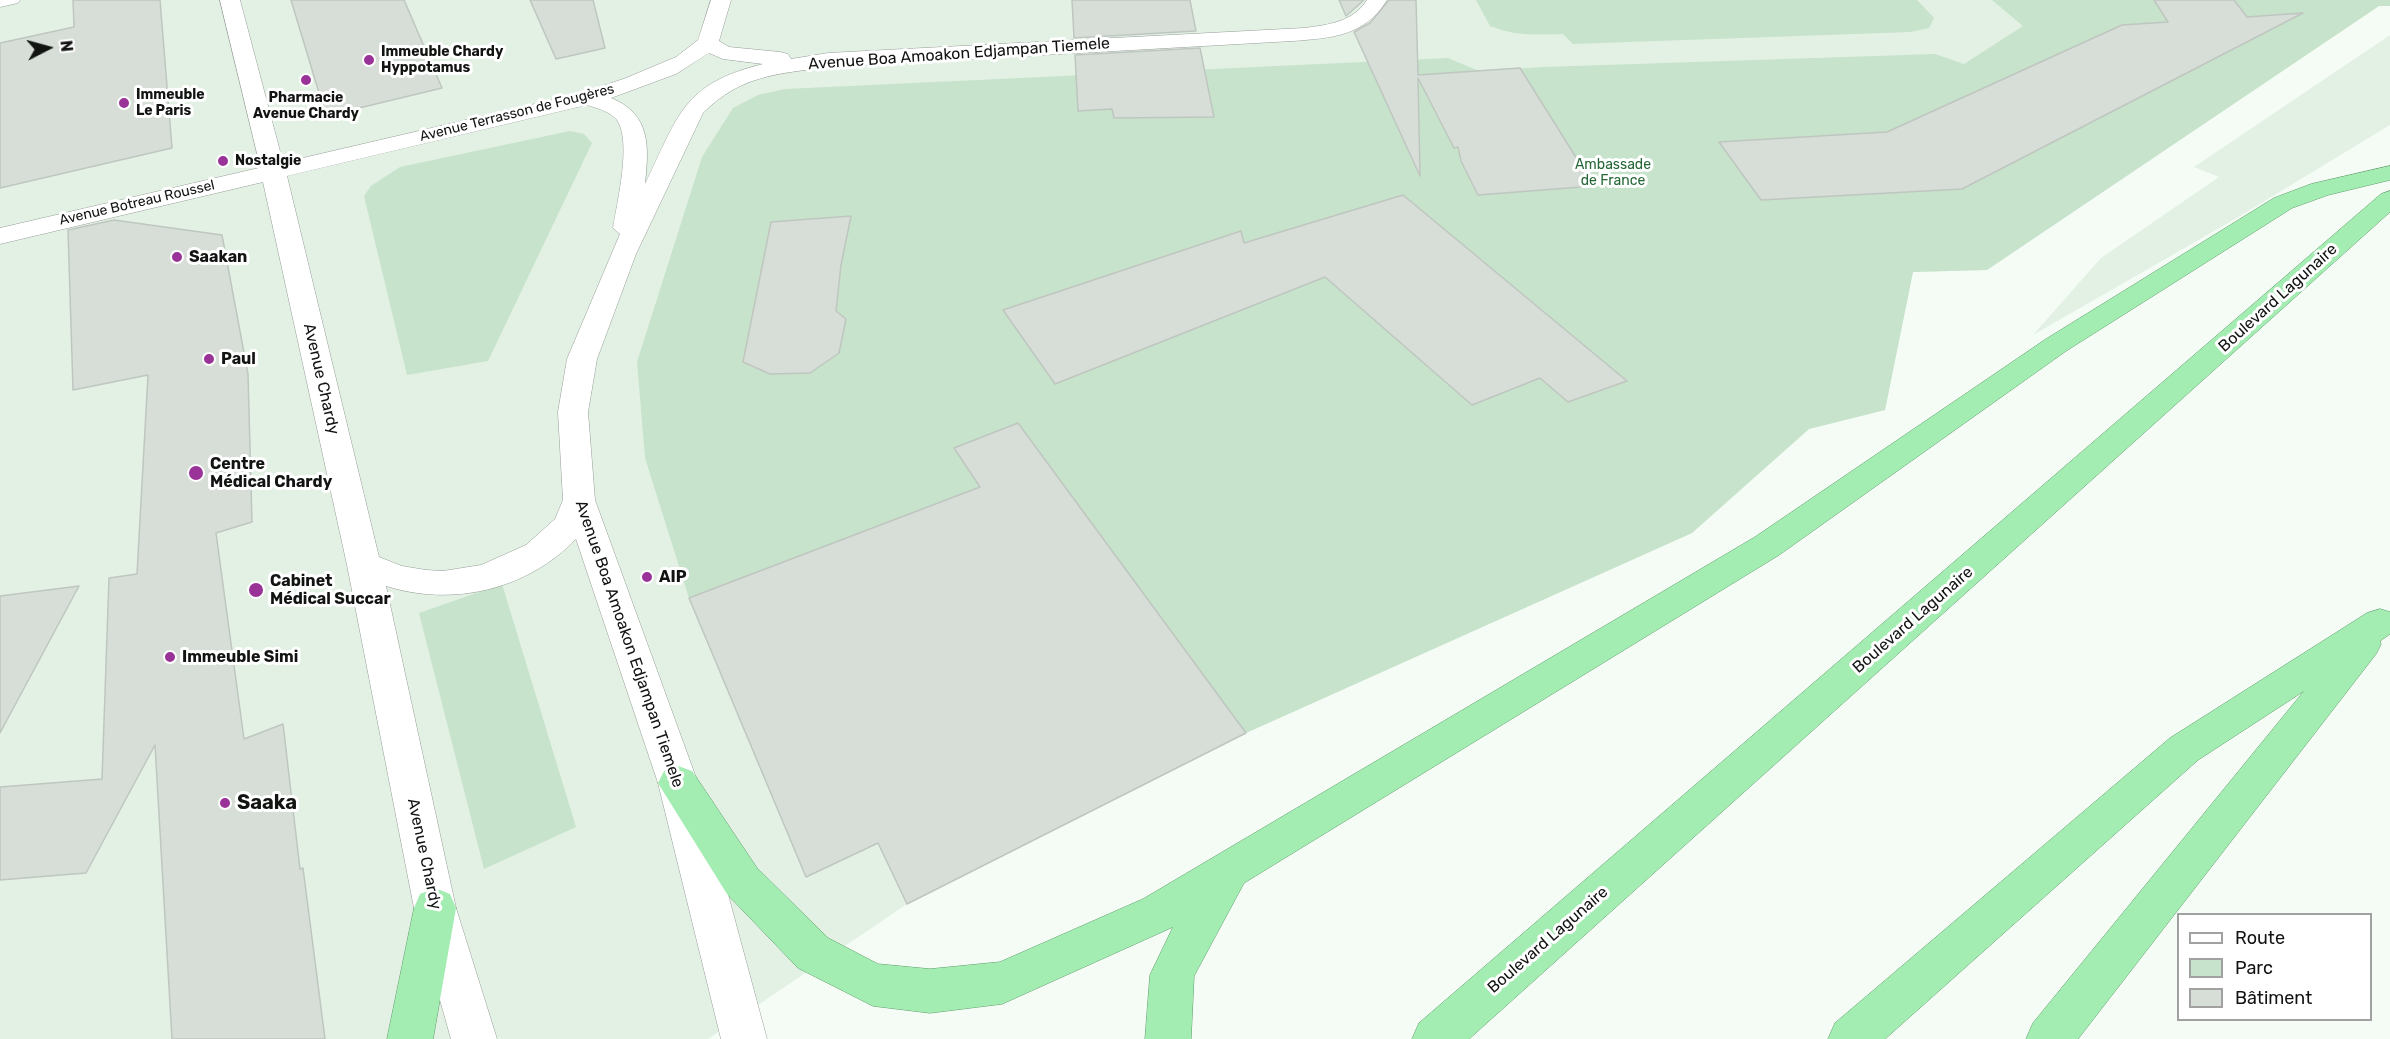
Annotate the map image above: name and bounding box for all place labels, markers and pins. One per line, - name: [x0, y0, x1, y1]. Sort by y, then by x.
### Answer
- place label: Immeuble Chardy Hyppotamus: [381, 44, 503, 76]
- marker: Immeuble Chardy Hyppotamus: [362, 53, 376, 67]
- marker: Pharmacie Avenue Chardy: [299, 73, 313, 87]
- place label: Immeuble Le Paris: [136, 87, 205, 120]
- place label: Pharmacie Avenue Chardy: [253, 90, 359, 122]
- marker: Immeuble Le Paris: [117, 96, 131, 110]
- place label: Nostalgie: [235, 153, 301, 169]
- marker: Nostalgie: [216, 154, 230, 168]
- place label: Saakan: [189, 247, 247, 267]
- marker: Saakan: [170, 250, 184, 264]
- place label: Paul: [221, 349, 256, 369]
- marker: Paul: [202, 352, 216, 366]
- place label: Centre Médical Chardy: [210, 454, 332, 492]
- marker: Centre Médical Chardy: [187, 464, 205, 482]
- place label: AIP: [659, 567, 686, 587]
- marker: AIP: [640, 570, 654, 584]
- place label: Cabinet Médical Succar: [270, 571, 391, 609]
- marker: Cabinet Médical Succar: [247, 581, 265, 599]
- place label: Immeuble Simi: [182, 647, 298, 667]
- marker: Immeuble Simi: [163, 650, 177, 664]
- place label: Saaka: [237, 791, 297, 815]
- marker: Saaka: [218, 796, 232, 810]

